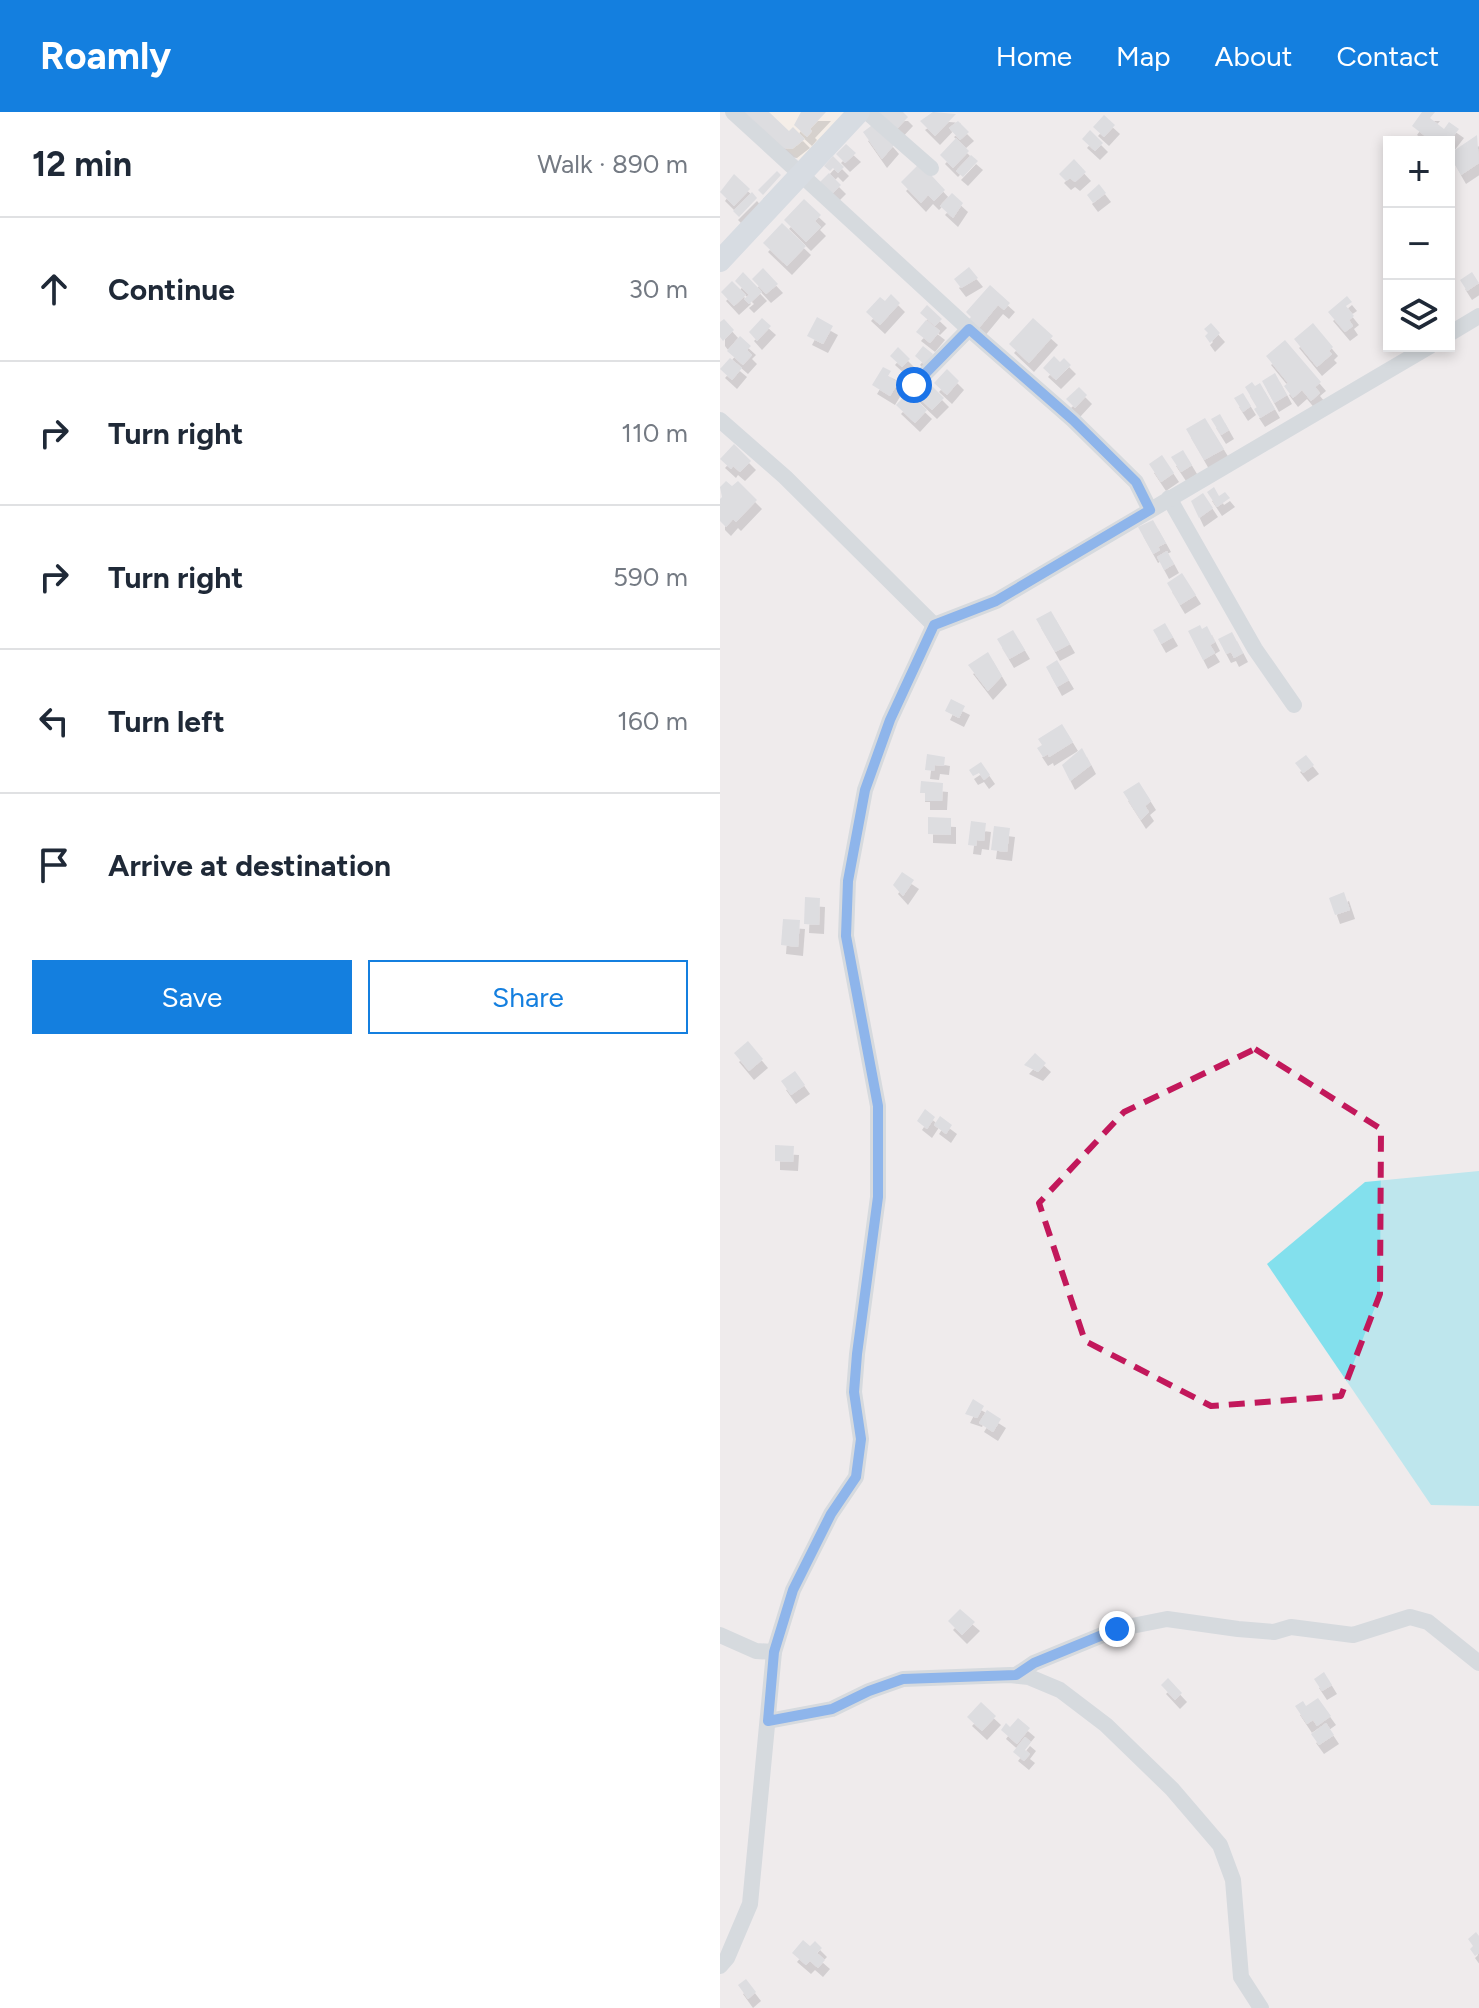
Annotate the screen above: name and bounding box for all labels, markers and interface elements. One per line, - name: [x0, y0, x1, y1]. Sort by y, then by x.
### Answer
- text: Roamly: [40, 33, 171, 79]
- text: Home: [996, 39, 1072, 73]
- text: Map: [1116, 39, 1171, 73]
- text: About: [1215, 39, 1292, 73]
- text: Contact: [1336, 39, 1439, 73]
- map controls: [1383, 136, 1455, 352]
- button: +: [1383, 136, 1455, 208]
- text: 12 min: [32, 144, 132, 185]
- text: Walk · 890 m: [537, 148, 688, 180]
- button: −: [1383, 208, 1455, 280]
- icon: ahead: [32, 267, 76, 311]
- text: Continue: [108, 271, 235, 308]
- text: 30 m: [629, 273, 688, 305]
- button: layers: [1383, 280, 1455, 352]
- route start: [896, 367, 932, 403]
- icon: right: [32, 411, 76, 455]
- text: Turn right: [108, 415, 243, 452]
- text: 110 m: [621, 417, 688, 449]
- icon: right: [32, 555, 76, 599]
- text: Turn right: [108, 559, 243, 596]
- text: 590 m: [613, 561, 688, 593]
- icon: left: [32, 699, 76, 743]
- text: Turn left: [108, 703, 225, 740]
- text: 160 m: [617, 705, 688, 737]
- icon: arrive: [32, 843, 76, 887]
- text: Arrive at destination: [108, 847, 391, 884]
- button: Save: [32, 960, 352, 1034]
- button: Share: [368, 960, 688, 1034]
- route end: [1099, 1611, 1135, 1647]

